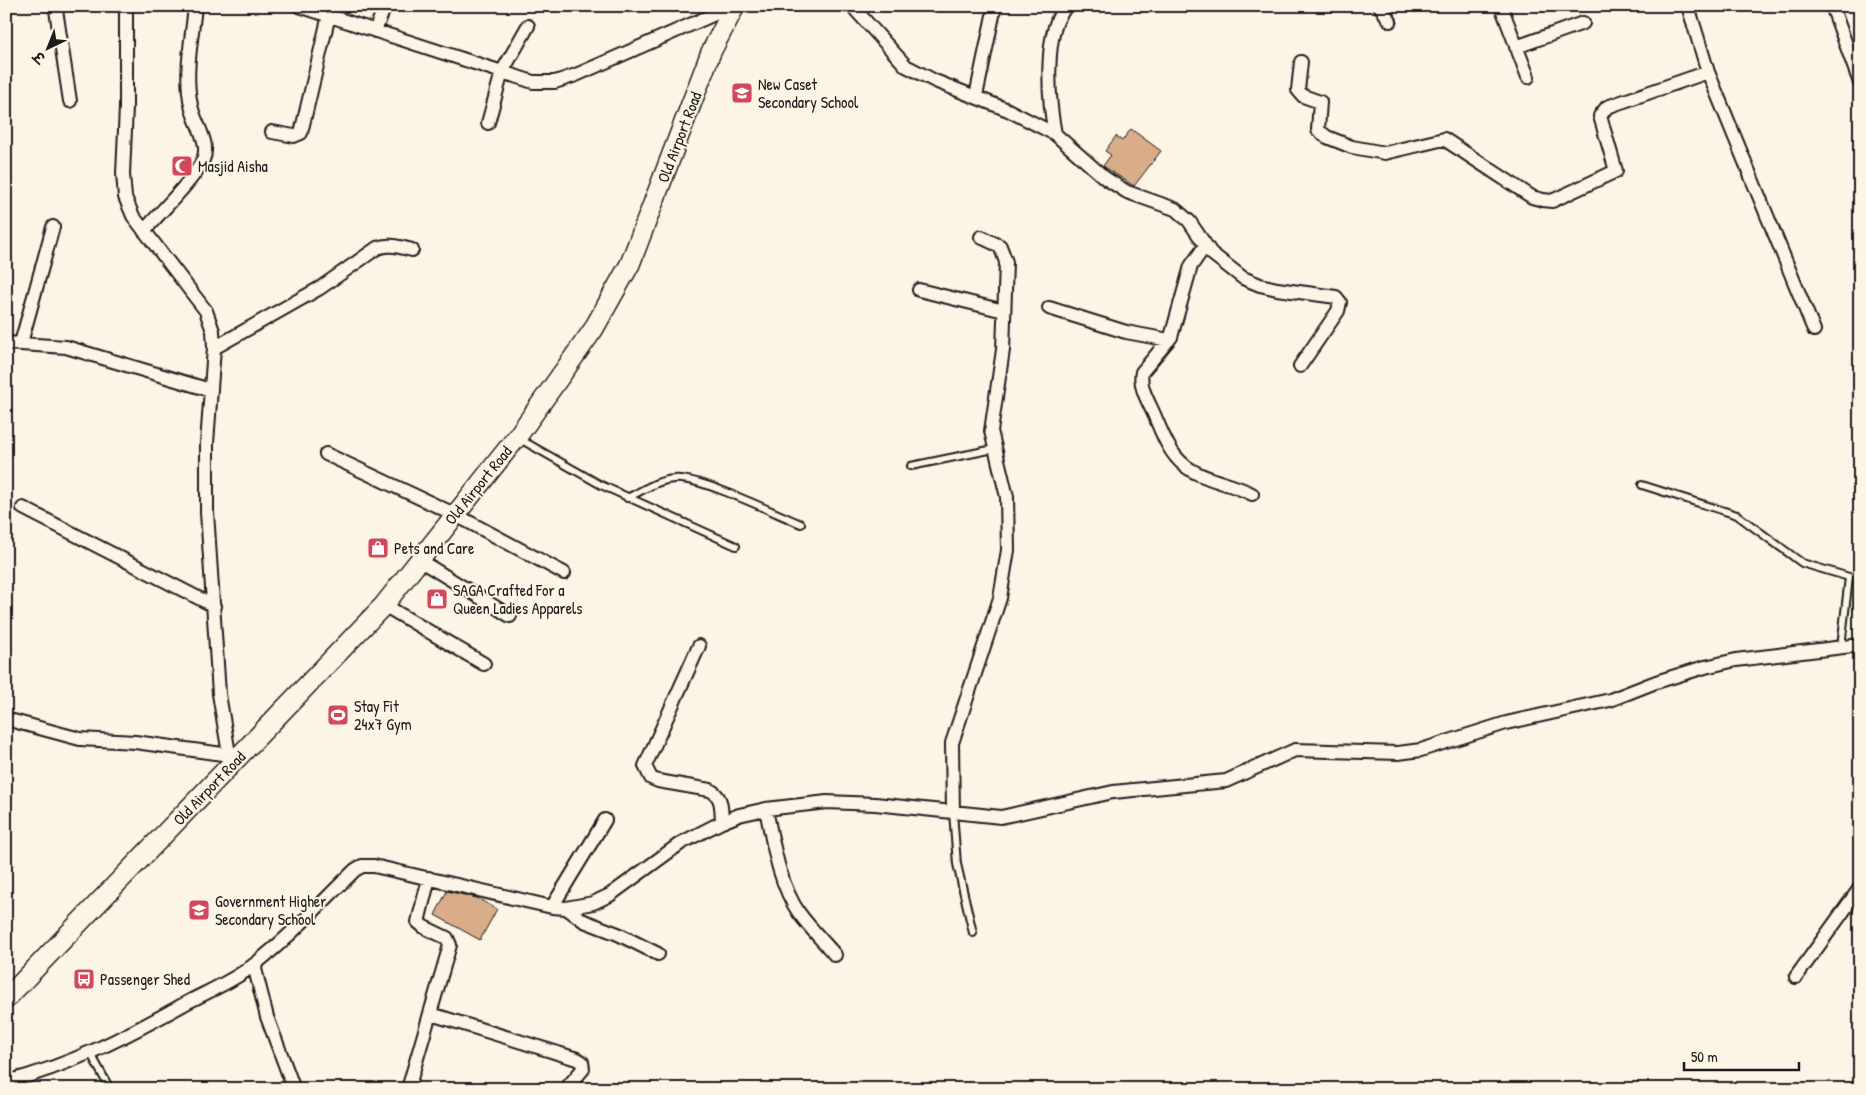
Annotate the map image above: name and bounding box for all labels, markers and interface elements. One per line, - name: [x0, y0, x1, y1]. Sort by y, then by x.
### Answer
- north arrow: [22, 22, 72, 72]
- text: उ: [28, 47, 50, 69]
- place label: New Caset Secondary School: [758, 73, 859, 113]
- school or university icon: New Caset Secondary School: [730, 81, 754, 105]
- street label: Old Airport Road: [652, 88, 706, 186]
- mosque icon: Masjid Aisha: [170, 154, 194, 178]
- place label: Masjid Aisha: [198, 155, 268, 177]
- street label: Old Airport Road: [439, 441, 517, 529]
- shop icon: Pets and Care: [366, 536, 390, 560]
- place label: Pets and Care: [394, 537, 475, 559]
- place label: SAGA Crafted For a Queen Ladies Apparels: [453, 579, 583, 619]
- shop icon: SAGA Crafted For a Queen Ladies Apparels: [425, 587, 449, 611]
- place label: Stay Fit 24x7 Gym: [354, 695, 412, 735]
- sports icon: Stay Fit 24x7 Gym: [326, 703, 350, 727]
- street label: Old Airport Road: [168, 746, 250, 830]
- place label: Government Higher Secondary School: [215, 890, 326, 930]
- school or university icon: Government Higher Secondary School: [187, 898, 211, 922]
- bus stop icon: Passenger Shed: [72, 967, 96, 991]
- place label: Passenger Shed: [100, 968, 190, 990]
- scale bar: [1684, 1040, 1798, 1072]
- text: 50 m: [1691, 1046, 1718, 1067]

